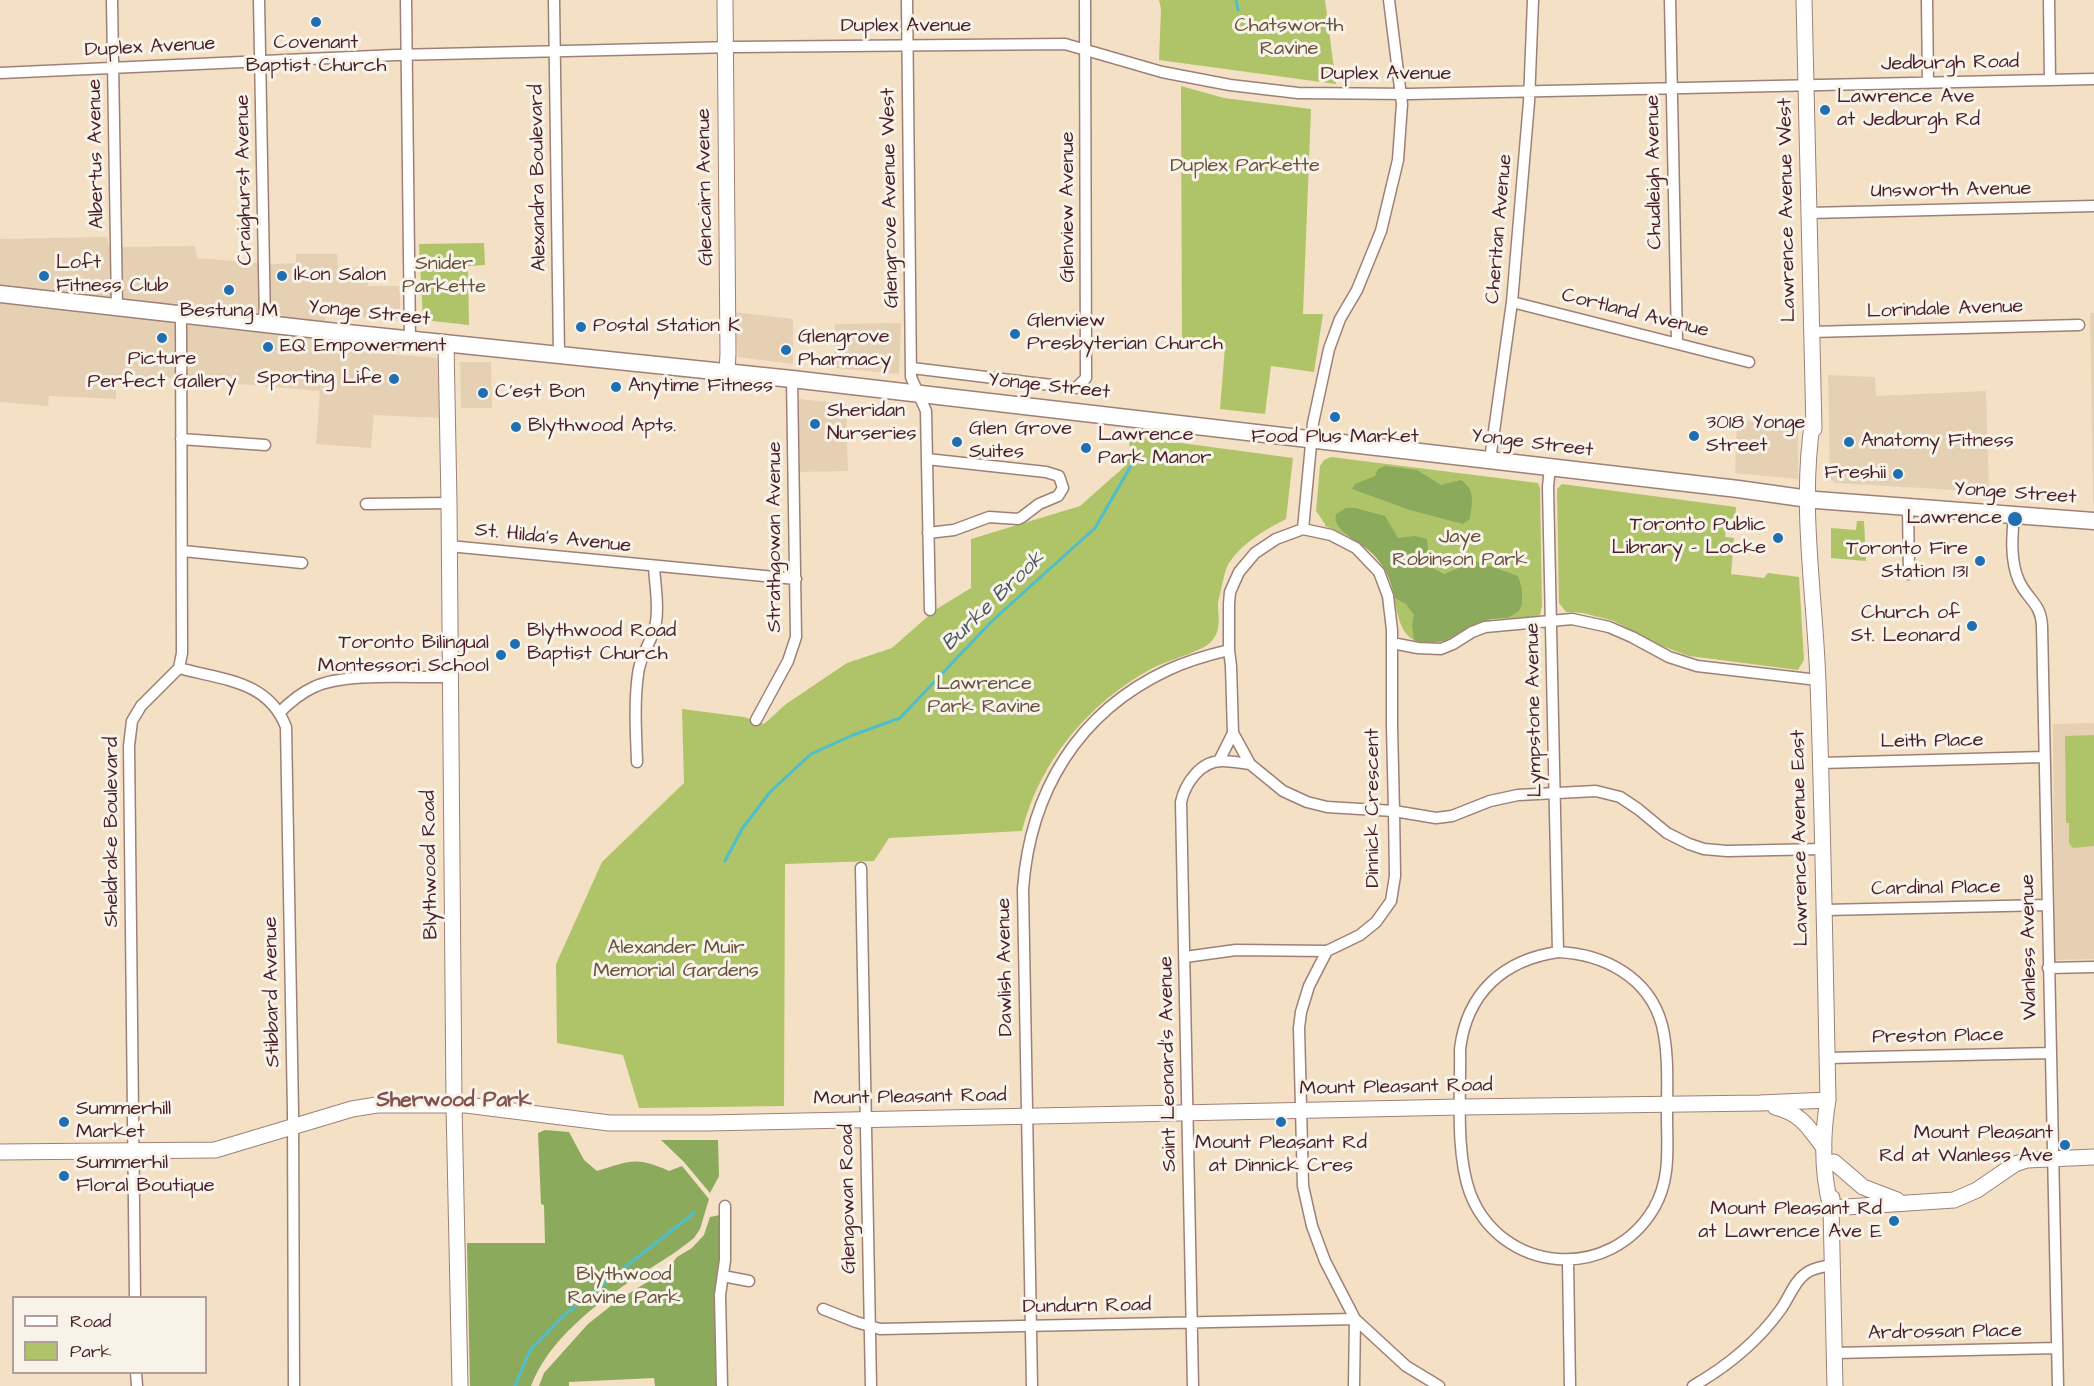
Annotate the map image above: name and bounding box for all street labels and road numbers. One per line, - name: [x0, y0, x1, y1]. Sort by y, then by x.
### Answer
- street label: Duplex Avenue: [841, 15, 971, 39]
- street label: Duplex Avenue: [84, 33, 216, 63]
- street label: Jedburgh Road: [1881, 51, 2019, 77]
- street label: Duplex Avenue: [1321, 63, 1451, 87]
- street label: Albertus Avenue: [84, 79, 110, 229]
- street label: Alexandra Boulevard: [525, 84, 553, 272]
- street label: Glengrove Avenue West: [877, 88, 905, 308]
- street label: Craighurst Avenue: [232, 94, 258, 266]
- street label: Chudleigh Avenue: [1642, 94, 1668, 250]
- street label: Lawrence Avenue West: [1774, 98, 1802, 322]
- street label: Glencairn Avenue: [693, 108, 719, 266]
- street label: Glenview Avenue: [1057, 131, 1081, 283]
- street label: Cheritan Avenue: [1482, 153, 1518, 305]
- street label: Unsworth Avenue: [1870, 178, 2032, 204]
- street label: Cortland Avenue: [1559, 284, 1711, 344]
- street label: Lorindale Avenue: [1866, 295, 2024, 325]
- street label: Yonge Street: [307, 296, 431, 332]
- street label: Yonge Street: [987, 369, 1111, 405]
- street label: Yonge Street: [1470, 425, 1594, 463]
- street label: Strathgowan Avenue: [764, 441, 788, 633]
- street label: Yonge Street: [1953, 478, 2077, 510]
- street label: St. Hilda’s Avenue: [474, 519, 632, 559]
- street label: Lympstone Avenue: [1521, 622, 1549, 798]
- street label: Dinnick Crescent: [1362, 728, 1386, 888]
- street label: Lawrence Avenue East: [1787, 729, 1815, 947]
- street label: Leith Place: [1880, 729, 1984, 755]
- street label: Sheldrake Boulevard: [101, 737, 125, 927]
- street label: Blythwood Road: [418, 790, 444, 940]
- street label: Wanless Avenue: [2017, 874, 2043, 1020]
- street label: Cardinal Place: [1871, 876, 2001, 902]
- street label: Dawlish Avenue: [993, 898, 1019, 1036]
- street label: Stibbard Avenue: [260, 916, 286, 1068]
- street label: Saint Leonard's Avenue: [1155, 956, 1183, 1172]
- street label: Preston Place: [1872, 1024, 2004, 1050]
- street label: Mount Pleasant Road: [1299, 1074, 1493, 1102]
- street label: Mount Pleasant Road: [813, 1084, 1007, 1112]
- street label: Glengowan Road: [836, 1124, 862, 1274]
- street label: Dundurn Road: [1023, 1294, 1151, 1320]
- street label: Ardrossan Place: [1868, 1320, 2022, 1346]

